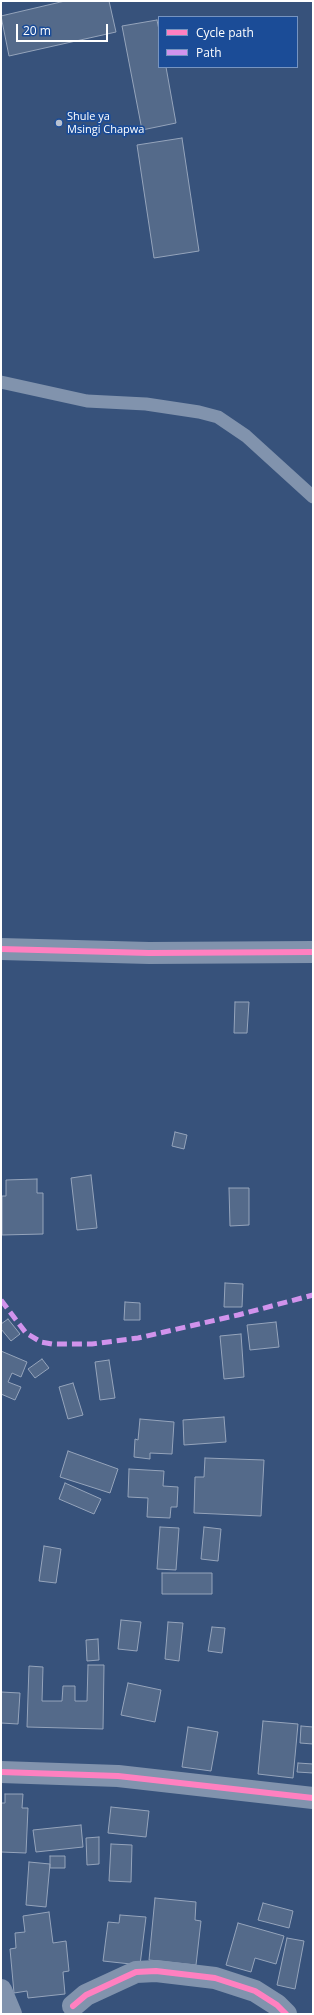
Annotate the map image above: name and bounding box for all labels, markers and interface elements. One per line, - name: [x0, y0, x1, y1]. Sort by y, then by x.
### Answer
- scale bar: [18, 16, 110, 42]
- legend: [158, 16, 298, 68]
- text: 20 m: [23, 22, 51, 39]
- text: Cycle path: [196, 24, 254, 41]
- text: Path: [196, 44, 222, 61]
- place label: Shule ya Msingi Chapwa: [67, 110, 144, 136]
- marker: Shule ya Msingi Chapwa: [54, 118, 64, 128]

